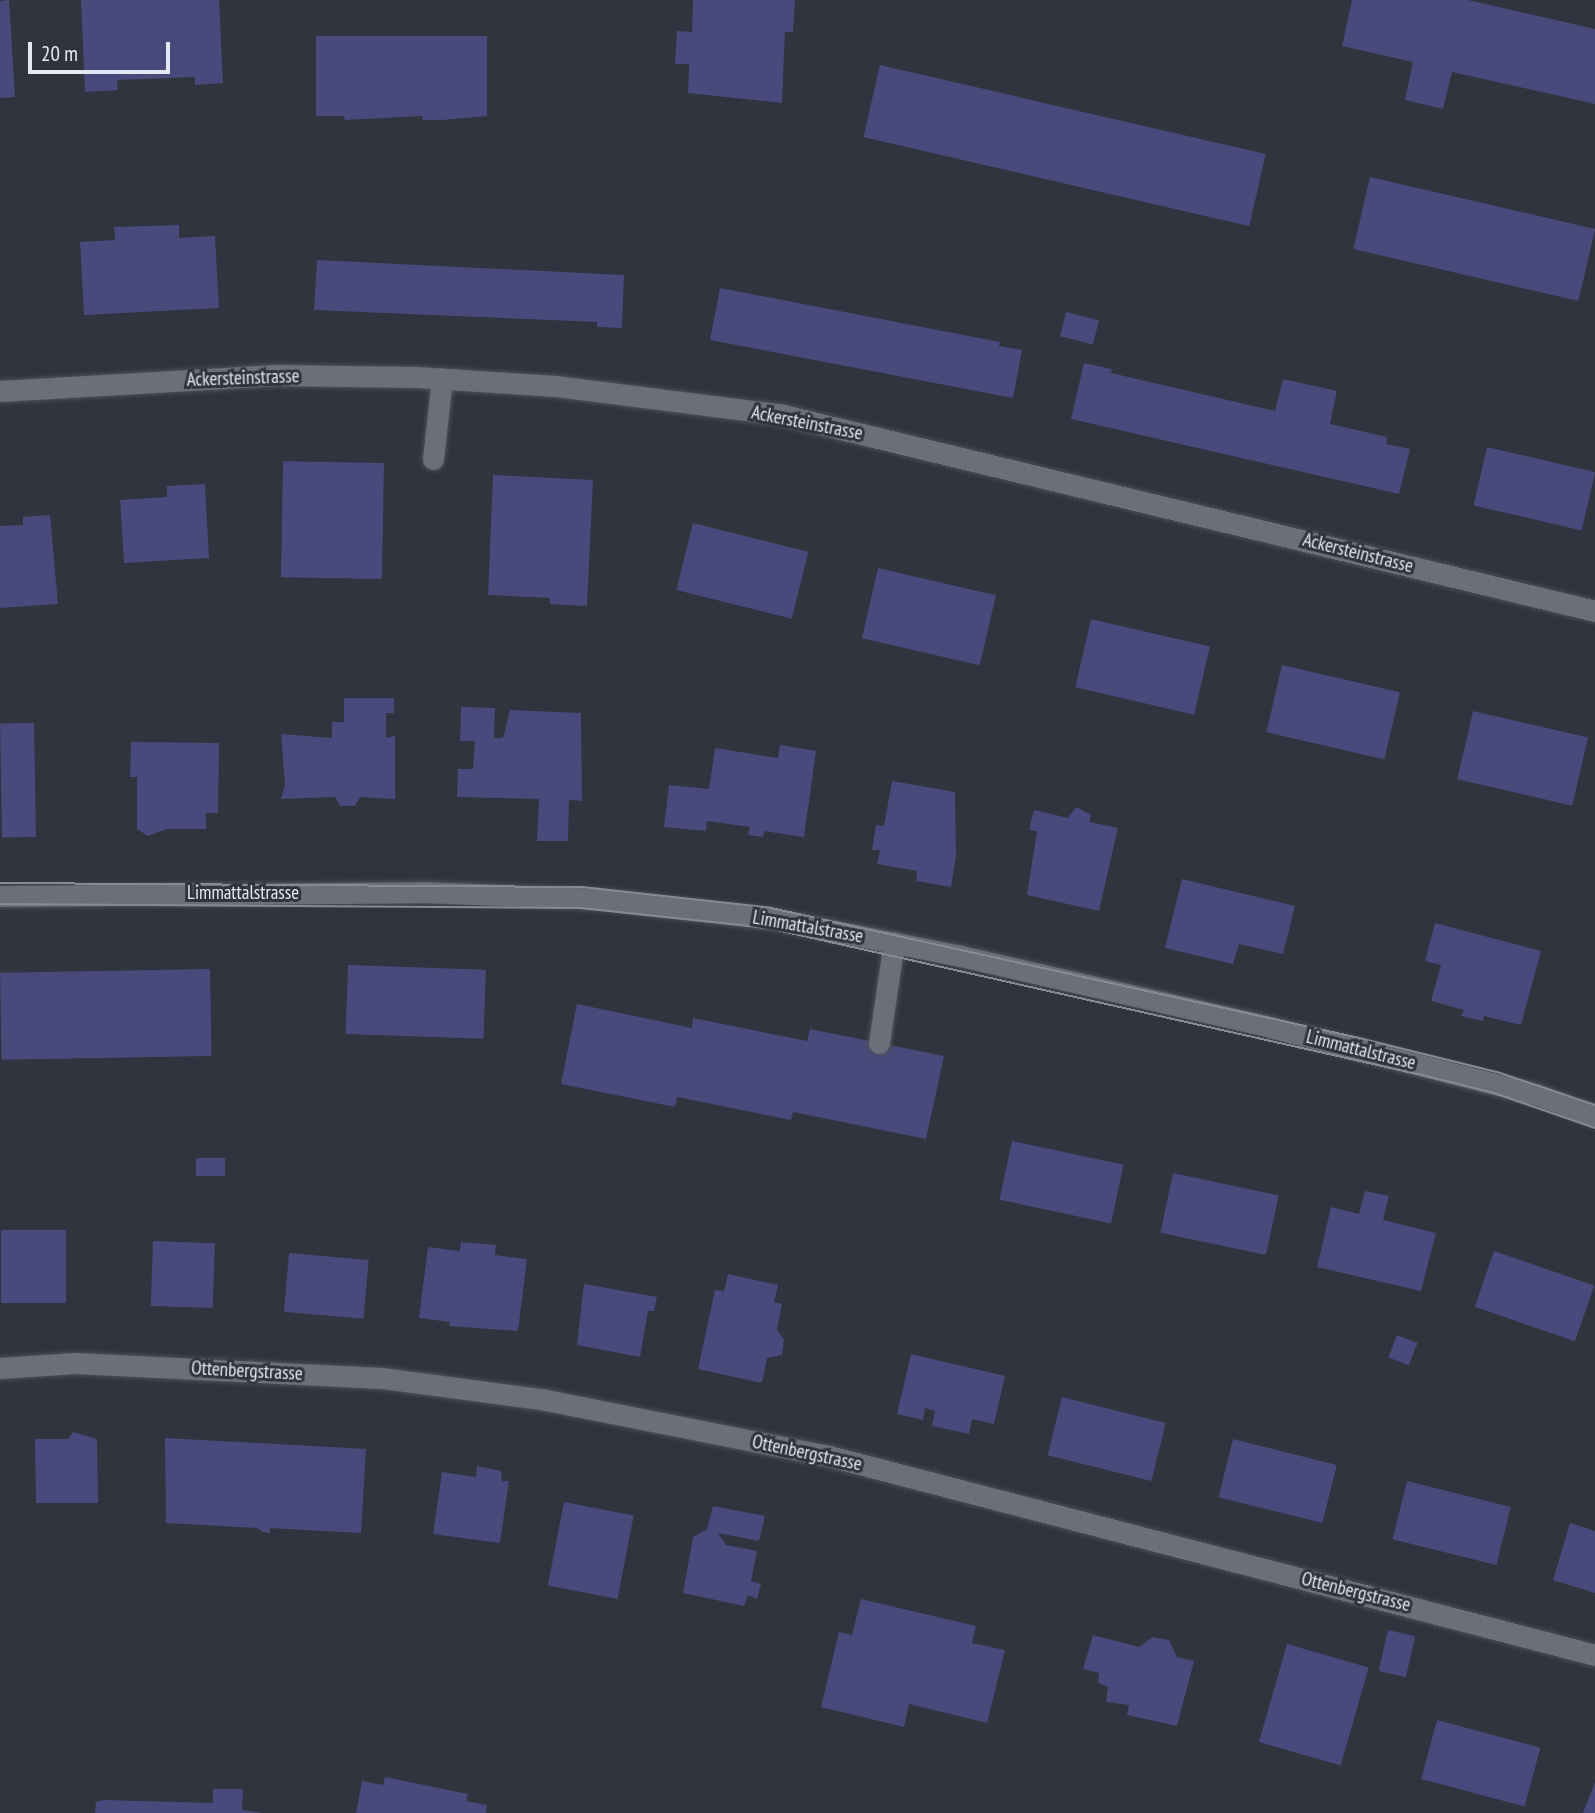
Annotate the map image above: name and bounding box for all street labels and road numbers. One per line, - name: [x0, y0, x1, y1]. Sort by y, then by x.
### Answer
- street label: Ackersteinstrasse: [186, 365, 300, 391]
- street label: Ackersteinstrasse: [749, 401, 865, 445]
- street label: Ackersteinstrasse: [1301, 528, 1415, 578]
- street label: Limmattalstrasse: [187, 882, 299, 904]
- street label: Limmattalstrasse: [751, 906, 865, 948]
- street label: Limmattalstrasse: [1304, 1025, 1418, 1075]
- street label: Ottenbergstrasse: [191, 1357, 303, 1385]
- street label: Ottenbergstrasse: [750, 1430, 864, 1476]
- street label: Ottenbergstrasse: [1299, 1567, 1413, 1617]

